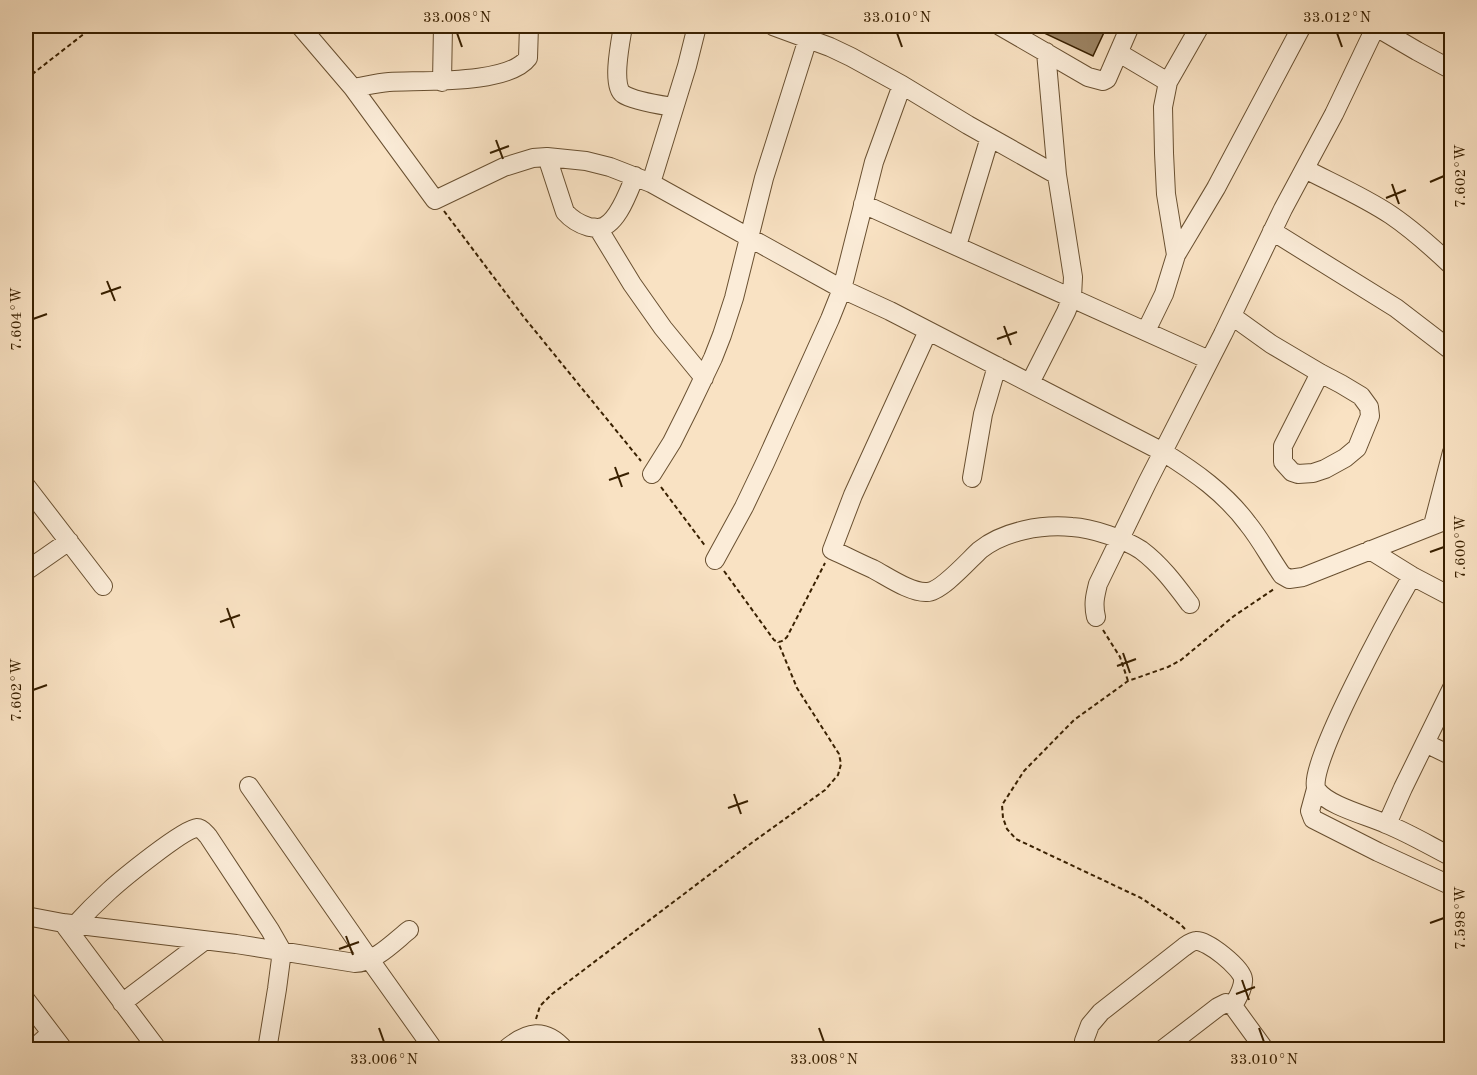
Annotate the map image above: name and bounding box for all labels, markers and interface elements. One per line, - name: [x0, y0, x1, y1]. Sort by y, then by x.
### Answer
- text: 33.008°N: [423, 11, 491, 26]
- text: 33.010°N: [863, 11, 931, 26]
- text: 33.012°N: [1303, 11, 1371, 26]
- text: 7.602°W: [1454, 144, 1469, 208]
- text: 7.604°W: [10, 287, 25, 351]
- text: 7.600°W: [1454, 515, 1469, 579]
- text: 7.602°W: [10, 658, 25, 722]
- text: 7.598°W: [1454, 886, 1469, 950]
- text: 33.006°N: [350, 1053, 418, 1068]
- text: 33.008°N: [790, 1053, 858, 1068]
- text: 33.010°N: [1230, 1053, 1298, 1068]

